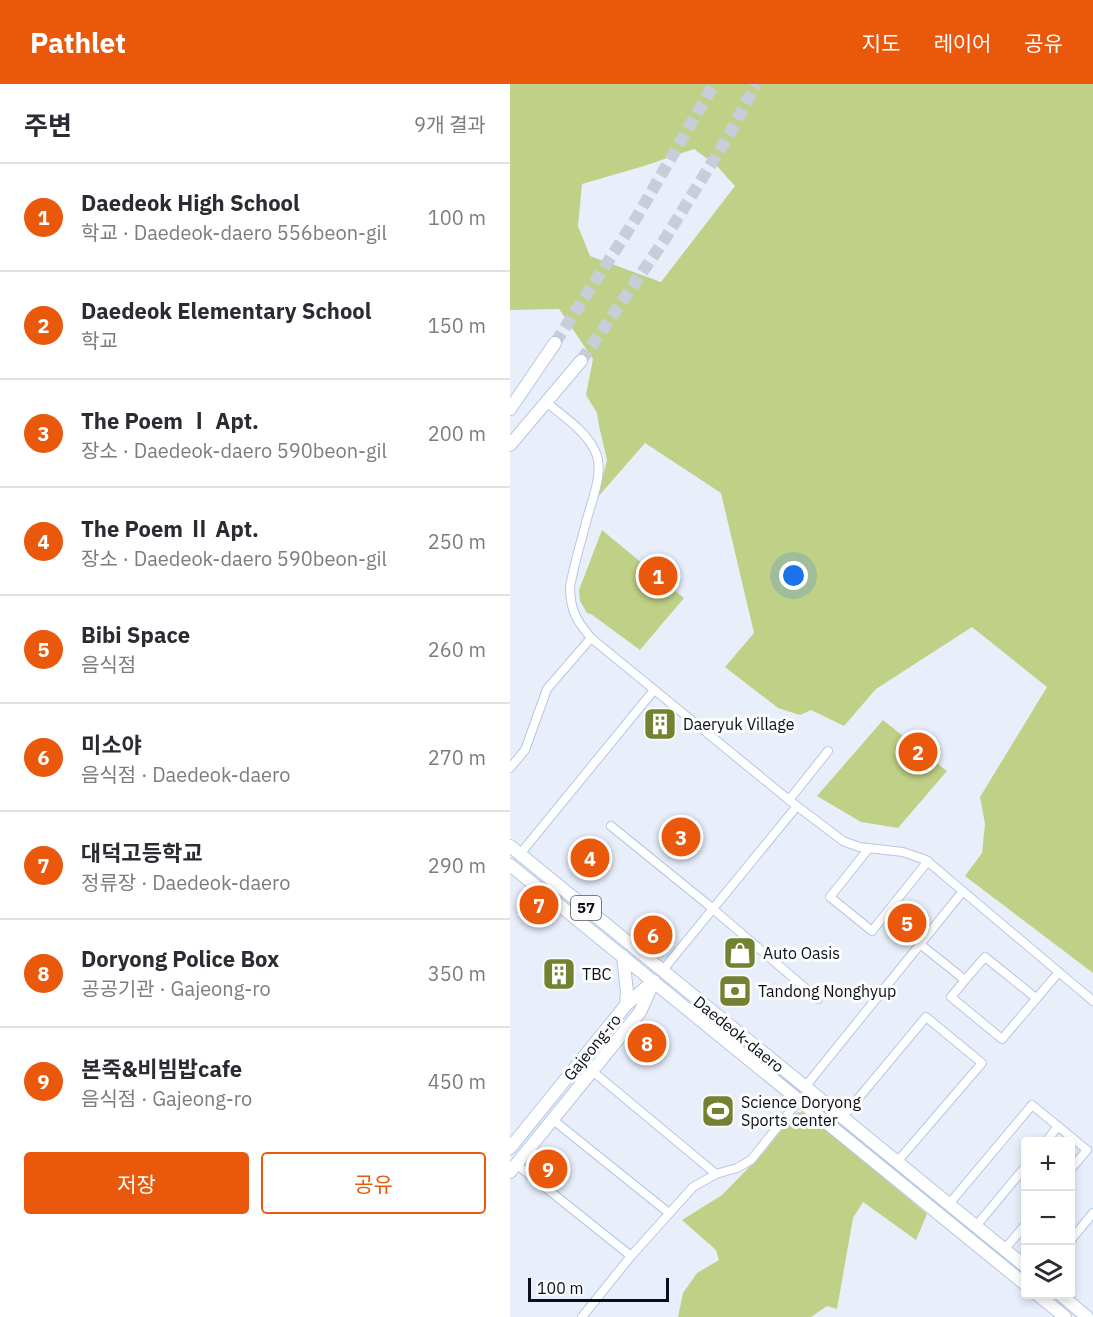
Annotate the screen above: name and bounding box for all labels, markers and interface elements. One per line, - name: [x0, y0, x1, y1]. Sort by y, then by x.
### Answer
- text: Pathlet: [30, 24, 126, 61]
- text: 지도: [862, 29, 900, 57]
- text: 레이어: [933, 29, 991, 57]
- text: 공유: [1024, 29, 1063, 57]
- text: 주변: [24, 108, 72, 142]
- text: 9개 결과: [414, 111, 486, 138]
- text: Daedeok High School: [81, 188, 300, 217]
- text: 1: [38, 204, 50, 231]
- text: 100 m: [428, 204, 486, 231]
- text: 학교 · Daedeok-daero 556beon-gil: [81, 219, 387, 246]
- text: Daedeok Elementary School: [81, 296, 371, 325]
- text: 2: [38, 312, 50, 339]
- text: 150 m: [428, 312, 486, 339]
- text: 학교: [81, 327, 118, 354]
- text: The Poem Ⅰ Apt.: [81, 406, 259, 435]
- text: 3: [38, 420, 50, 447]
- text: 200 m: [428, 420, 486, 447]
- text: 장소 · Daedeok-daero 590beon-gil: [81, 437, 387, 464]
- text: The Poem Ⅱ Apt.: [81, 514, 259, 543]
- text: 4: [38, 528, 50, 555]
- text: 250 m: [428, 528, 486, 555]
- text: 장소 · Daedeok-daero 590beon-gil: [81, 545, 387, 572]
- pin: 1: [638, 554, 678, 598]
- your location: [779, 561, 808, 590]
- text: Bibi Space: [81, 620, 190, 649]
- text: 5: [38, 636, 50, 663]
- text: 260 m: [428, 636, 486, 663]
- text: 음식점: [81, 651, 136, 678]
- building icon: Daeryuk Village: [642, 706, 678, 742]
- place label: Daeryuk Village: [683, 714, 795, 734]
- text: 미소야: [81, 730, 142, 759]
- pin: 2: [898, 730, 938, 774]
- text: 6: [38, 744, 50, 771]
- text: 270 m: [428, 744, 486, 771]
- text: 음식점 · Daedeok-daero: [81, 761, 291, 788]
- pin: 3: [662, 814, 700, 860]
- pin: 4: [570, 836, 610, 880]
- text: 대덕고등학교: [81, 838, 202, 867]
- text: 7: [38, 852, 50, 879]
- text: 290 m: [428, 852, 486, 879]
- text: 정류장 · Daedeok-daero: [81, 869, 291, 896]
- pin: 7: [519, 882, 558, 928]
- road number: 57: [571, 896, 601, 920]
- pin: 5: [888, 900, 926, 946]
- pin: 6: [634, 912, 672, 958]
- shop icon: Auto Oasis: [722, 935, 758, 971]
- place label: Auto Oasis: [763, 943, 840, 963]
- text: Doryong Police Box: [81, 944, 279, 973]
- building icon: TBC: [541, 956, 577, 992]
- text: 8: [38, 960, 50, 987]
- text: 350 m: [428, 960, 486, 987]
- place label: TBC: [582, 964, 612, 984]
- bank icon: Tandong Nonghyup: [717, 973, 753, 1009]
- text: 공공기관 · Gajeong-ro: [81, 975, 271, 1002]
- place label: Tandong Nonghyup: [758, 981, 896, 1001]
- street label: Daedeok-daero: [690, 991, 788, 1077]
- street label: Gajeong-ro: [559, 1010, 625, 1084]
- pin: 8: [628, 1020, 666, 1066]
- text: 본죽&비빔밥cafe: [81, 1054, 242, 1083]
- text: 9: [38, 1068, 50, 1095]
- text: 450 m: [428, 1068, 486, 1095]
- text: 음식점 · Gajeong-ro: [81, 1085, 252, 1112]
- place label: Science Doryong Sports center: [741, 1092, 861, 1130]
- sports icon: Science Doryong Sports center: [700, 1093, 736, 1129]
- map controls: [1021, 1137, 1075, 1299]
- button: +: [1021, 1137, 1075, 1191]
- pin: 9: [528, 1146, 567, 1192]
- button: 저장: [24, 1152, 249, 1214]
- button: 공유: [261, 1152, 486, 1214]
- button: −: [1021, 1191, 1075, 1245]
- button: layers: [1021, 1245, 1075, 1299]
- scale bar: [528, 1275, 669, 1302]
- text: 100 m: [537, 1278, 584, 1298]

